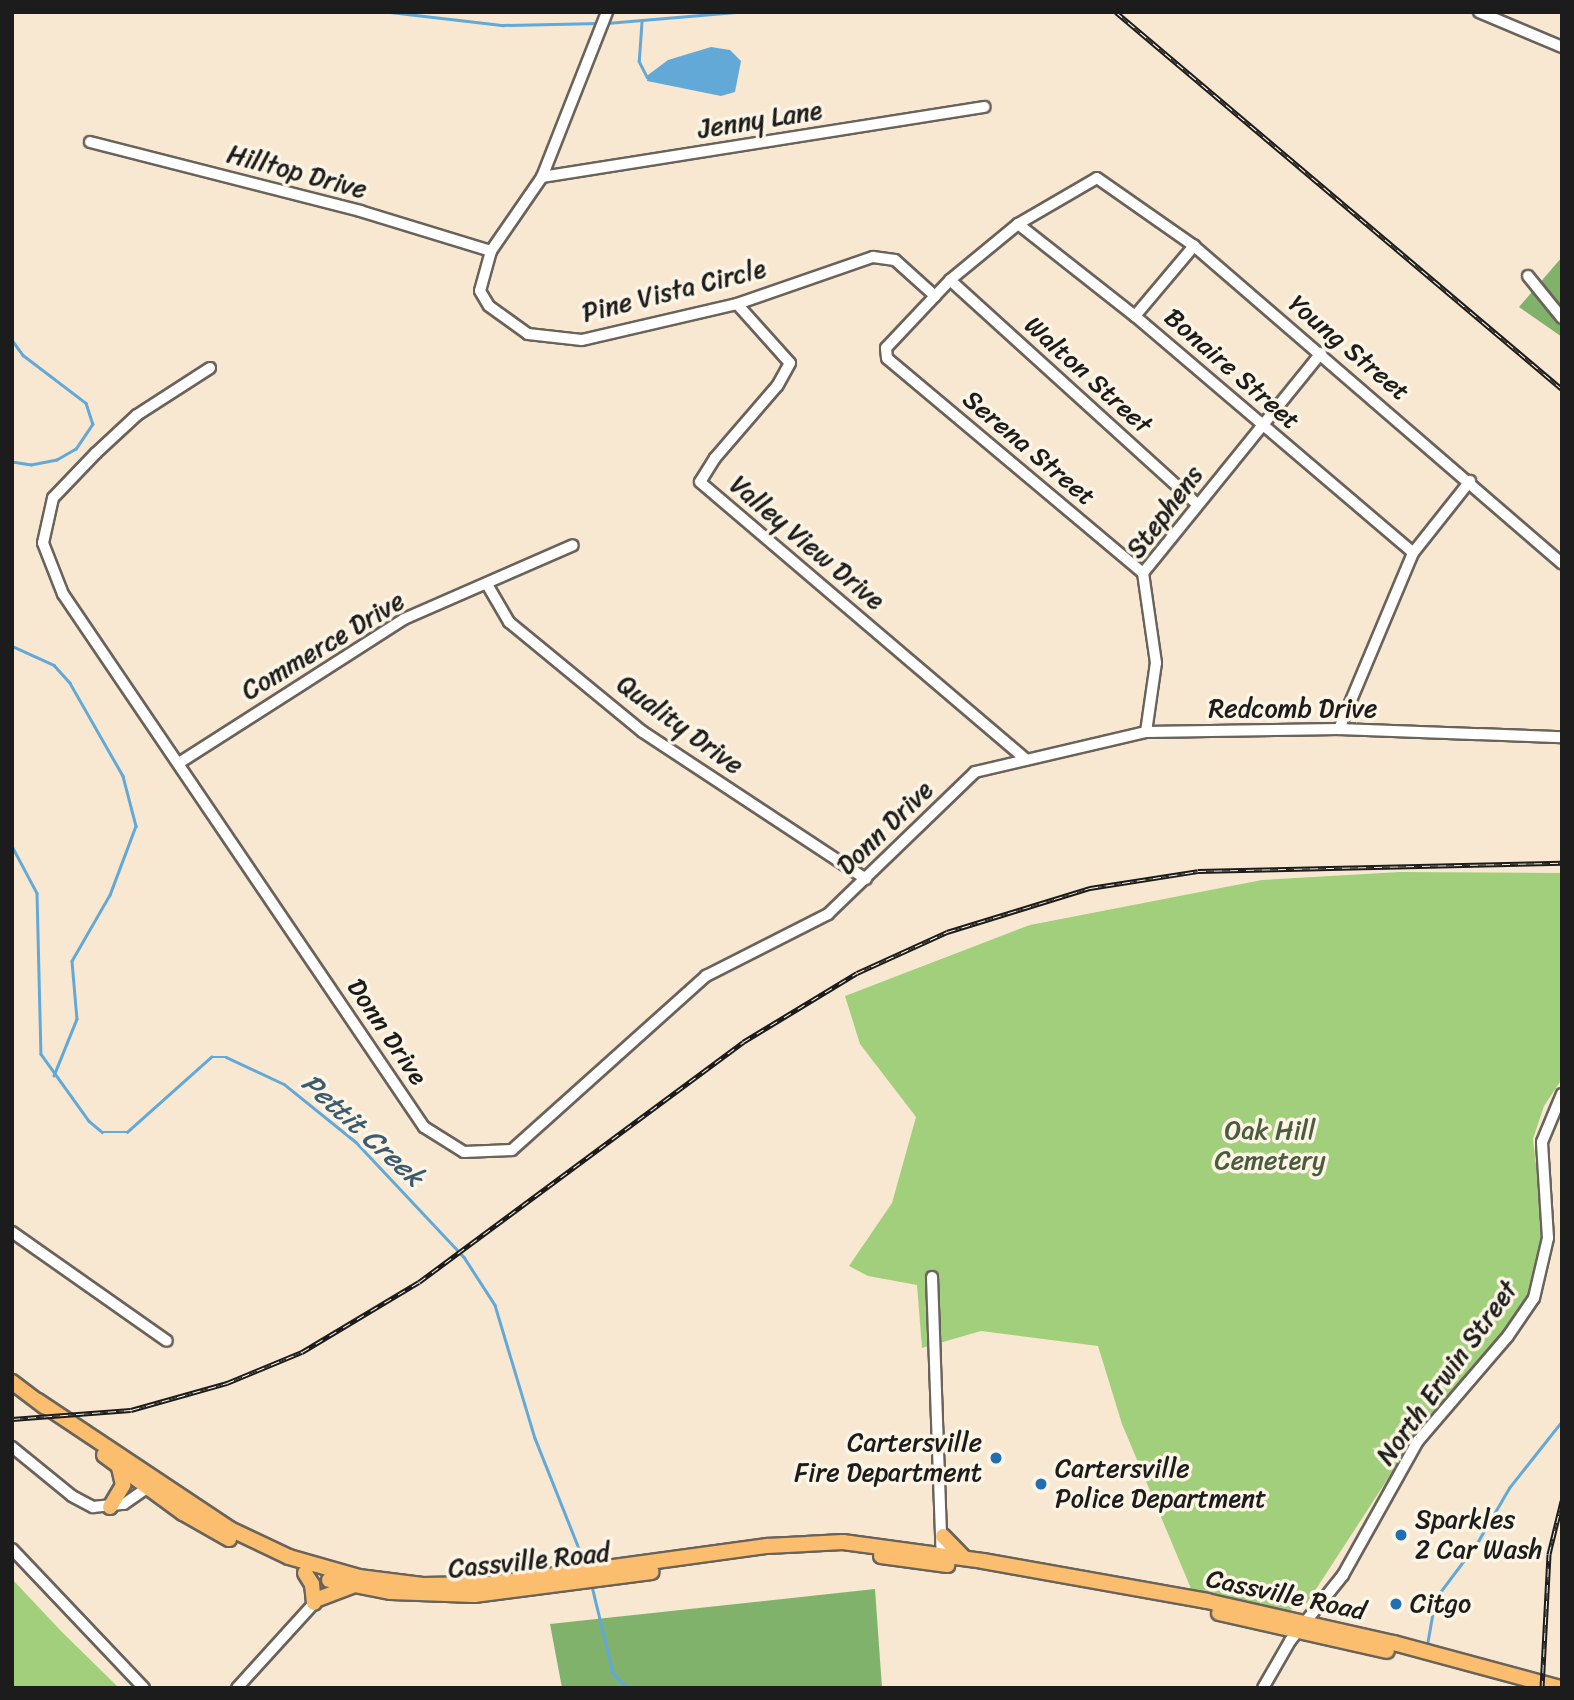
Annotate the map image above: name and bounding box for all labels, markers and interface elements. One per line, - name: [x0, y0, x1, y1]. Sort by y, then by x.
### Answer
- street label: Jenny Lane: [695, 95, 825, 145]
- street label: Hilltop Drive: [224, 138, 370, 206]
- street label: Pine Vista Circle: [578, 253, 770, 329]
- street label: Young Street: [1282, 288, 1416, 408]
- street label: Bonaire Street: [1158, 301, 1306, 437]
- street label: Walton Street: [1018, 309, 1158, 441]
- street label: Serena Street: [957, 384, 1101, 512]
- street label: Stephens: [1120, 460, 1210, 564]
- street label: Valley View Drive: [722, 469, 892, 617]
- street label: Commerce Drive: [236, 585, 410, 707]
- street label: Quality Drive: [611, 669, 749, 781]
- street label: Redcomb Drive: [1209, 693, 1377, 725]
- street label: Donn Drive: [830, 774, 940, 882]
- street label: Donn Drive: [340, 973, 434, 1091]
- water label: Pettit Creek: [294, 1066, 432, 1194]
- park label: Oak Hill Cemetery: [1215, 1115, 1325, 1176]
- street label: North Erwin Street: [1370, 1275, 1524, 1471]
- place label: Cartersville Fire Department: [796, 1427, 982, 1488]
- marker: Cartersville Fire Department: [988, 1450, 1004, 1466]
- place label: Cartersville Police Department: [1055, 1453, 1265, 1514]
- marker: Cartersville Police Department: [1033, 1476, 1049, 1492]
- place label: Sparkles 2 Car Wash: [1415, 1504, 1542, 1566]
- marker: Sparkles 2 Car Wash: [1393, 1527, 1409, 1543]
- street label: Cassville Road: [447, 1537, 611, 1585]
- street label: Cassville Road: [1203, 1563, 1369, 1627]
- place label: Citgo: [1410, 1588, 1471, 1620]
- marker: Citgo: [1388, 1596, 1404, 1612]

